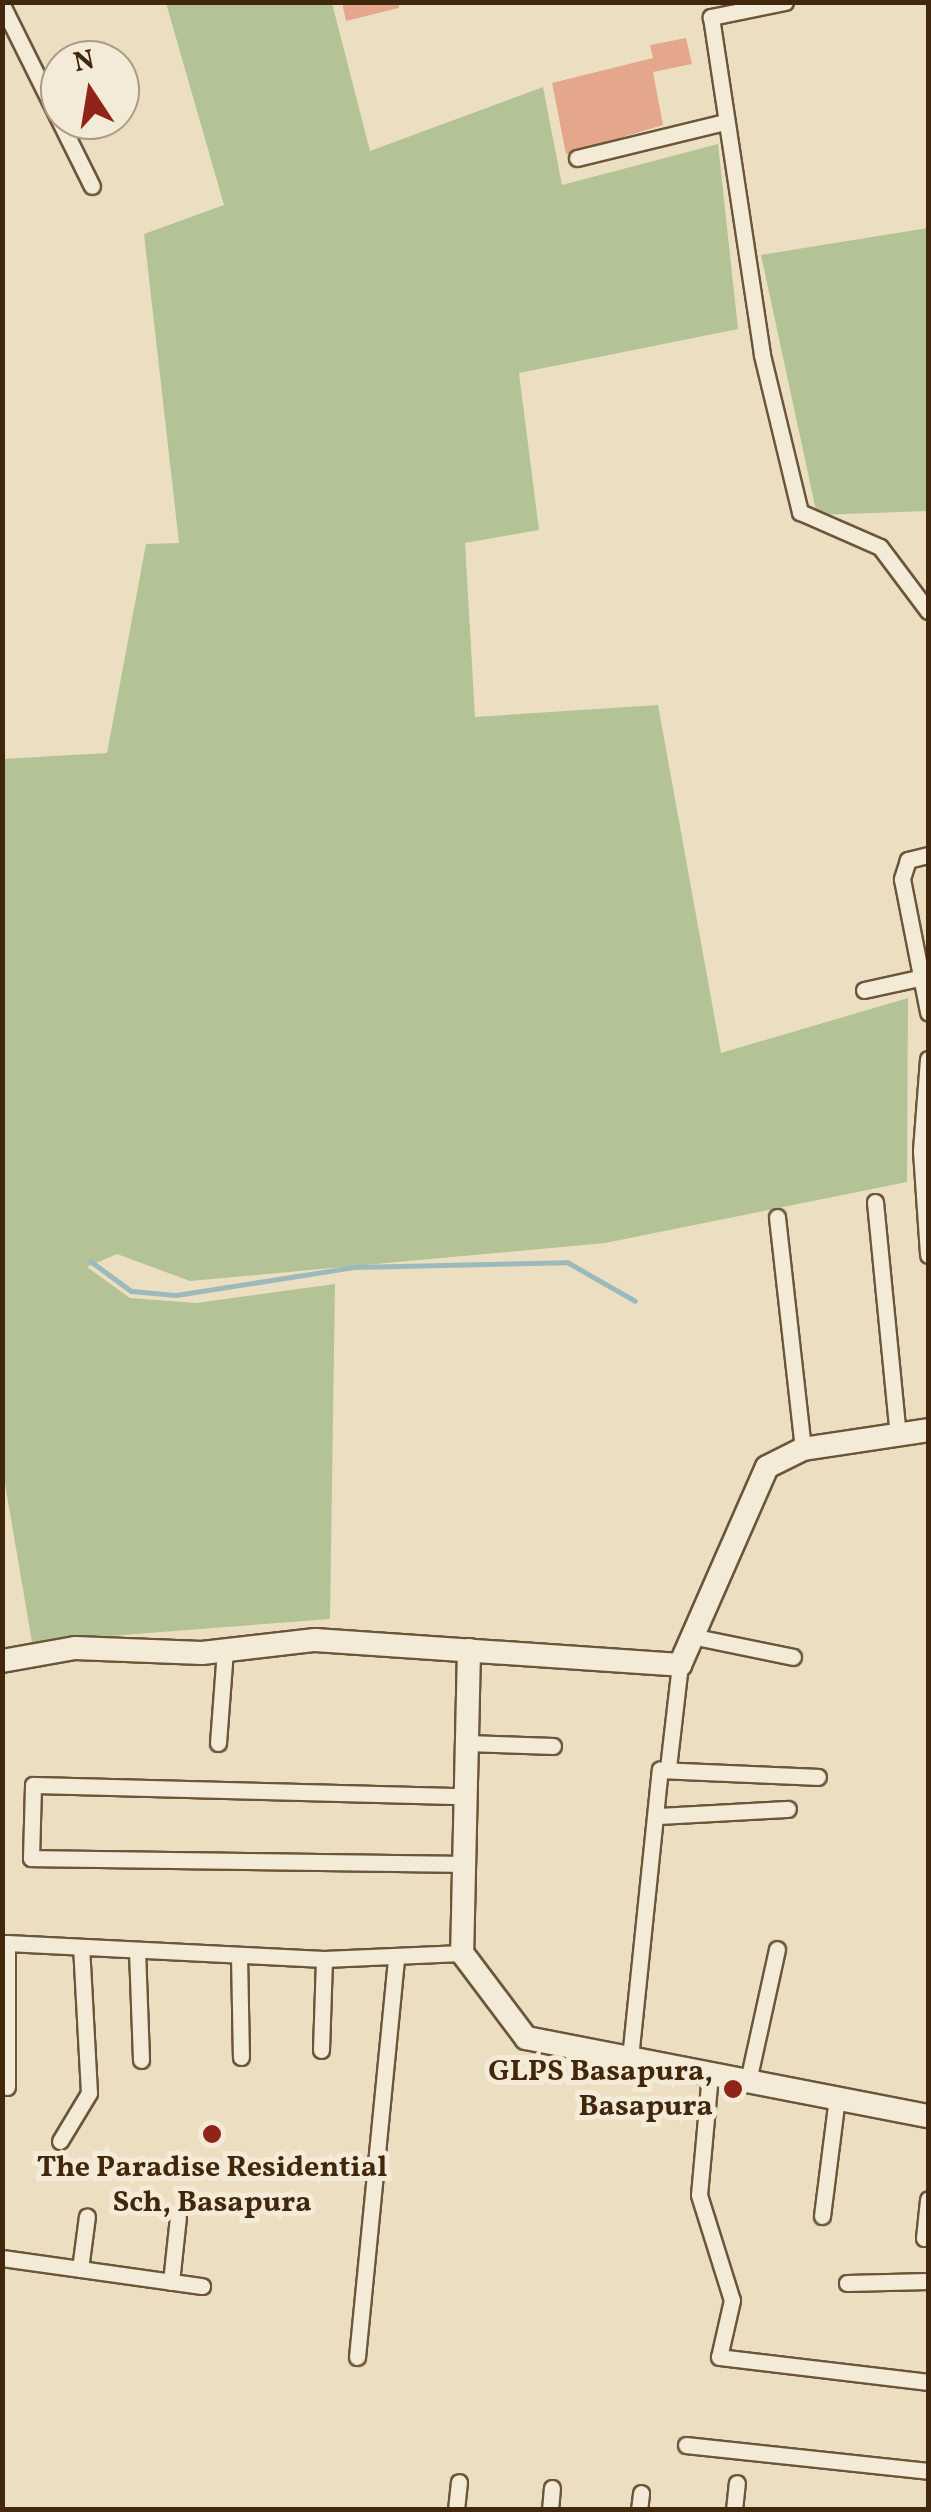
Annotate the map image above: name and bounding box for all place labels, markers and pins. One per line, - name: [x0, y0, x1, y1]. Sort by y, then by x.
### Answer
- place label: GLPS Basapura, Basapura: [488, 2054, 713, 2124]
- marker: GLPS Basapura, Basapura: [722, 2078, 744, 2100]
- marker: The Paradise Residential Sch, Basapura: [201, 2123, 223, 2145]
- place label: The Paradise Residential Sch, Basapura: [37, 2150, 387, 2220]

